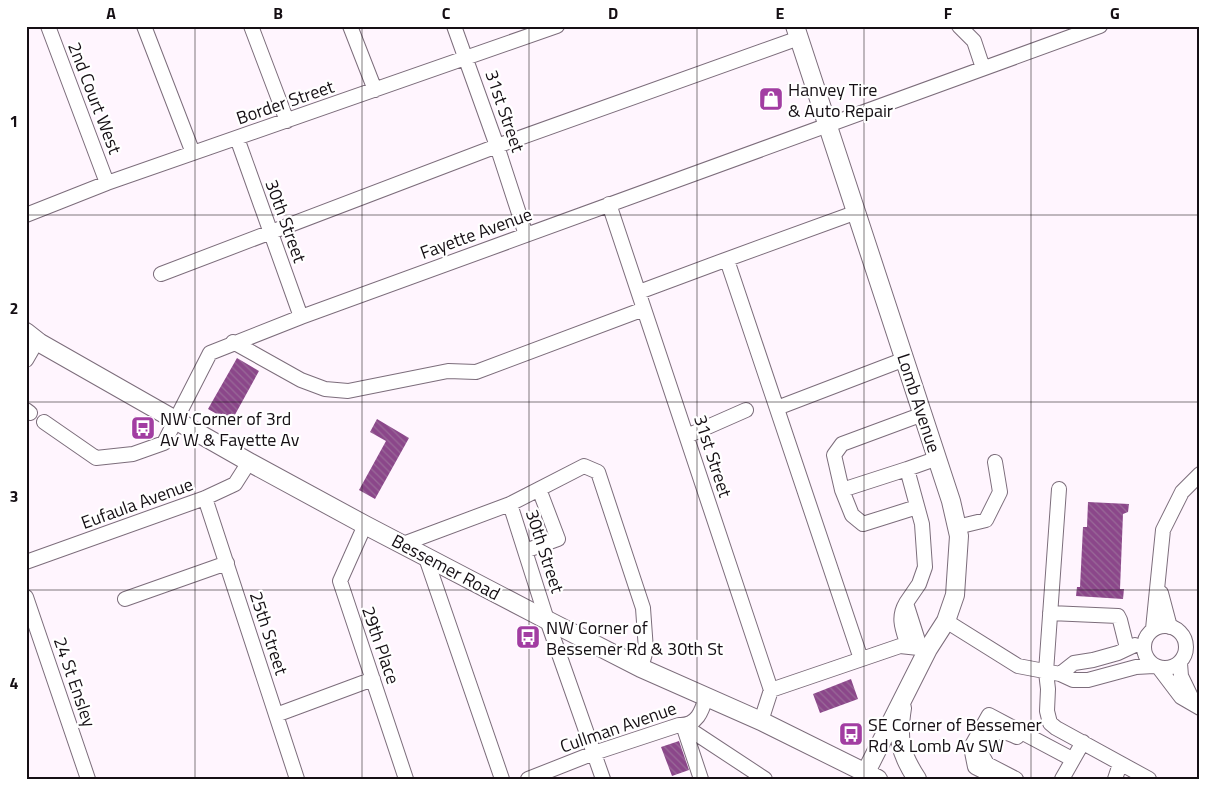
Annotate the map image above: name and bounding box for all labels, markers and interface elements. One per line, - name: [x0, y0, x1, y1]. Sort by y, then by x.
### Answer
- text: A: [106, 1, 116, 25]
- text: B: [273, 1, 283, 25]
- text: C: [442, 1, 451, 25]
- text: D: [608, 1, 618, 25]
- text: E: [776, 1, 785, 25]
- text: F: [944, 1, 953, 25]
- text: G: [1110, 1, 1120, 25]
- street label: 2nd Court West: [61, 38, 129, 158]
- street label: 31st Street: [478, 66, 532, 156]
- street label: Border Street: [232, 72, 338, 131]
- place label: Hanvey Tire & Auto Repair: [788, 76, 893, 124]
- shop icon: Hanvey Tire & Auto Repair: [758, 86, 784, 112]
- text: 1: [10, 109, 18, 133]
- street label: 30th Street: [259, 176, 314, 267]
- street label: Fayette Avenue: [416, 200, 536, 266]
- text: 2: [10, 296, 18, 320]
- street label: Lomb Avenue: [890, 350, 948, 456]
- place label: NW Corner of 3rd Av W & Fayette Av: [160, 405, 300, 453]
- street label: 31st Street: [687, 411, 739, 501]
- bus stop icon: NW Corner of 3rd Av W & Fayette Av: [130, 415, 156, 441]
- street label: Eufaula Avenue: [77, 470, 197, 536]
- text: 3: [10, 484, 18, 508]
- street label: 30th Street: [519, 506, 571, 597]
- street label: Bessemer Road: [387, 527, 505, 607]
- street label: 25th Street: [243, 588, 295, 679]
- street label: 29th Place: [355, 602, 407, 688]
- place label: NW Corner of Bessemer Rd & 30th St: [546, 614, 724, 662]
- bus stop icon: NW Corner of Bessemer Rd & 30th St: [515, 624, 541, 650]
- street label: 24 St Ensley: [47, 633, 103, 731]
- text: 4: [10, 671, 19, 695]
- street label: Cullman Avenue: [556, 694, 680, 760]
- place label: SE Corner of Bessemer Rd & Lomb Av SW: [868, 711, 1042, 759]
- bus stop icon: SE Corner of Bessemer Rd & Lomb Av SW: [838, 721, 864, 747]

